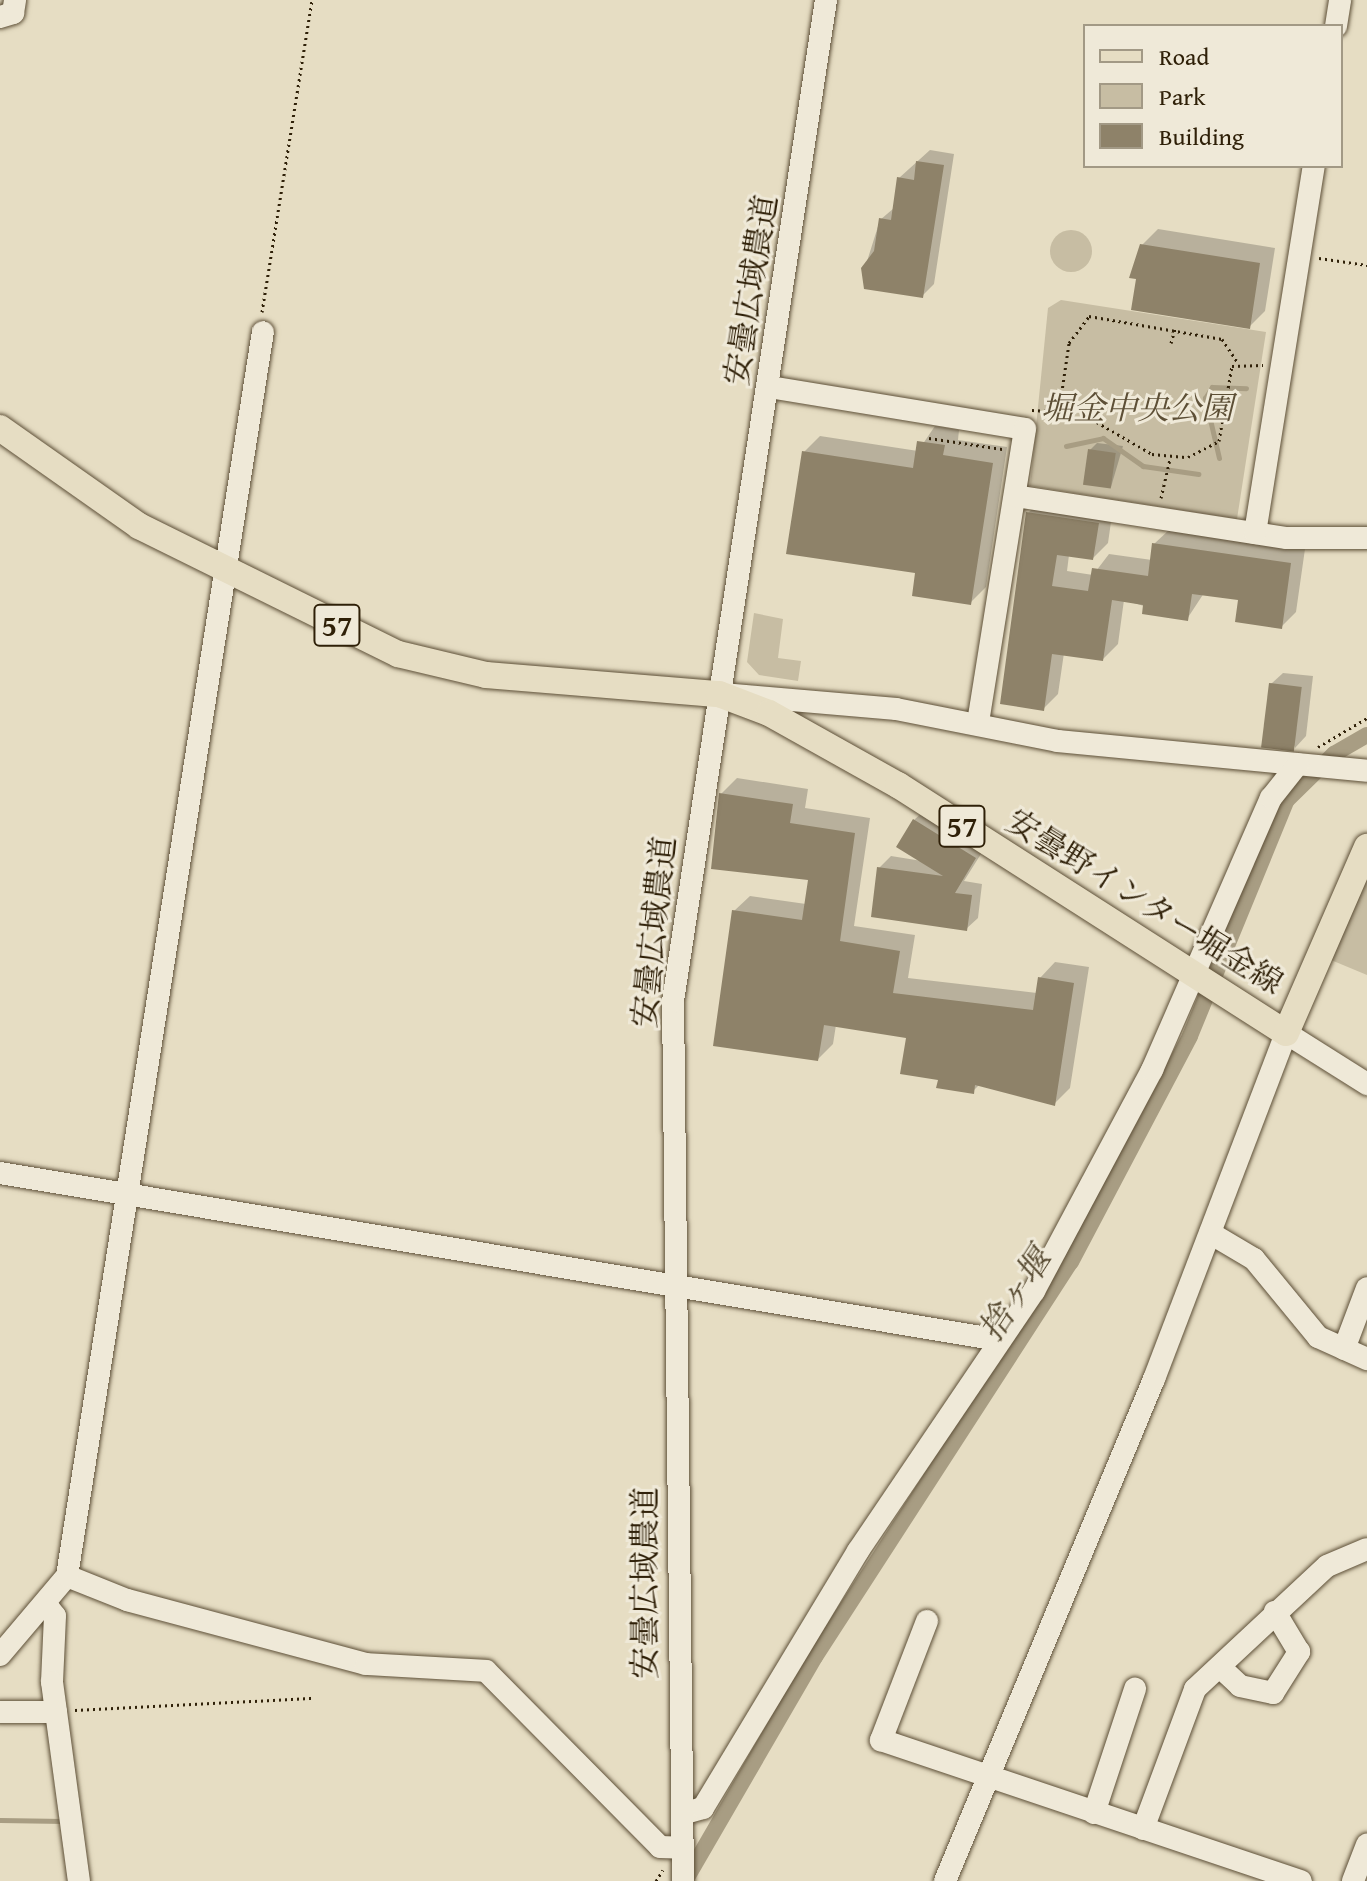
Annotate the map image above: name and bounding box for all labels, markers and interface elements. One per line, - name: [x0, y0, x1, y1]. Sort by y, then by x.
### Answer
- legend: [1083, 24, 1343, 168]
- text: Road: [1159, 39, 1209, 74]
- text: Park: [1159, 79, 1205, 114]
- text: Building: [1159, 119, 1244, 154]
- street label: 安曇広域農道: [717, 192, 785, 388]
- park label: 堀金中央公園: [1041, 389, 1233, 427]
- road number: 57: [313, 599, 361, 651]
- road number: 57: [938, 800, 986, 852]
- street label: 安曇野インター堀金線: [999, 801, 1291, 1003]
- street label: 安曇広域農道: [625, 835, 683, 1029]
- water label: 捨ヶ堰: [969, 1240, 1059, 1348]
- street label: 安曇広域農道: [626, 1487, 664, 1679]

